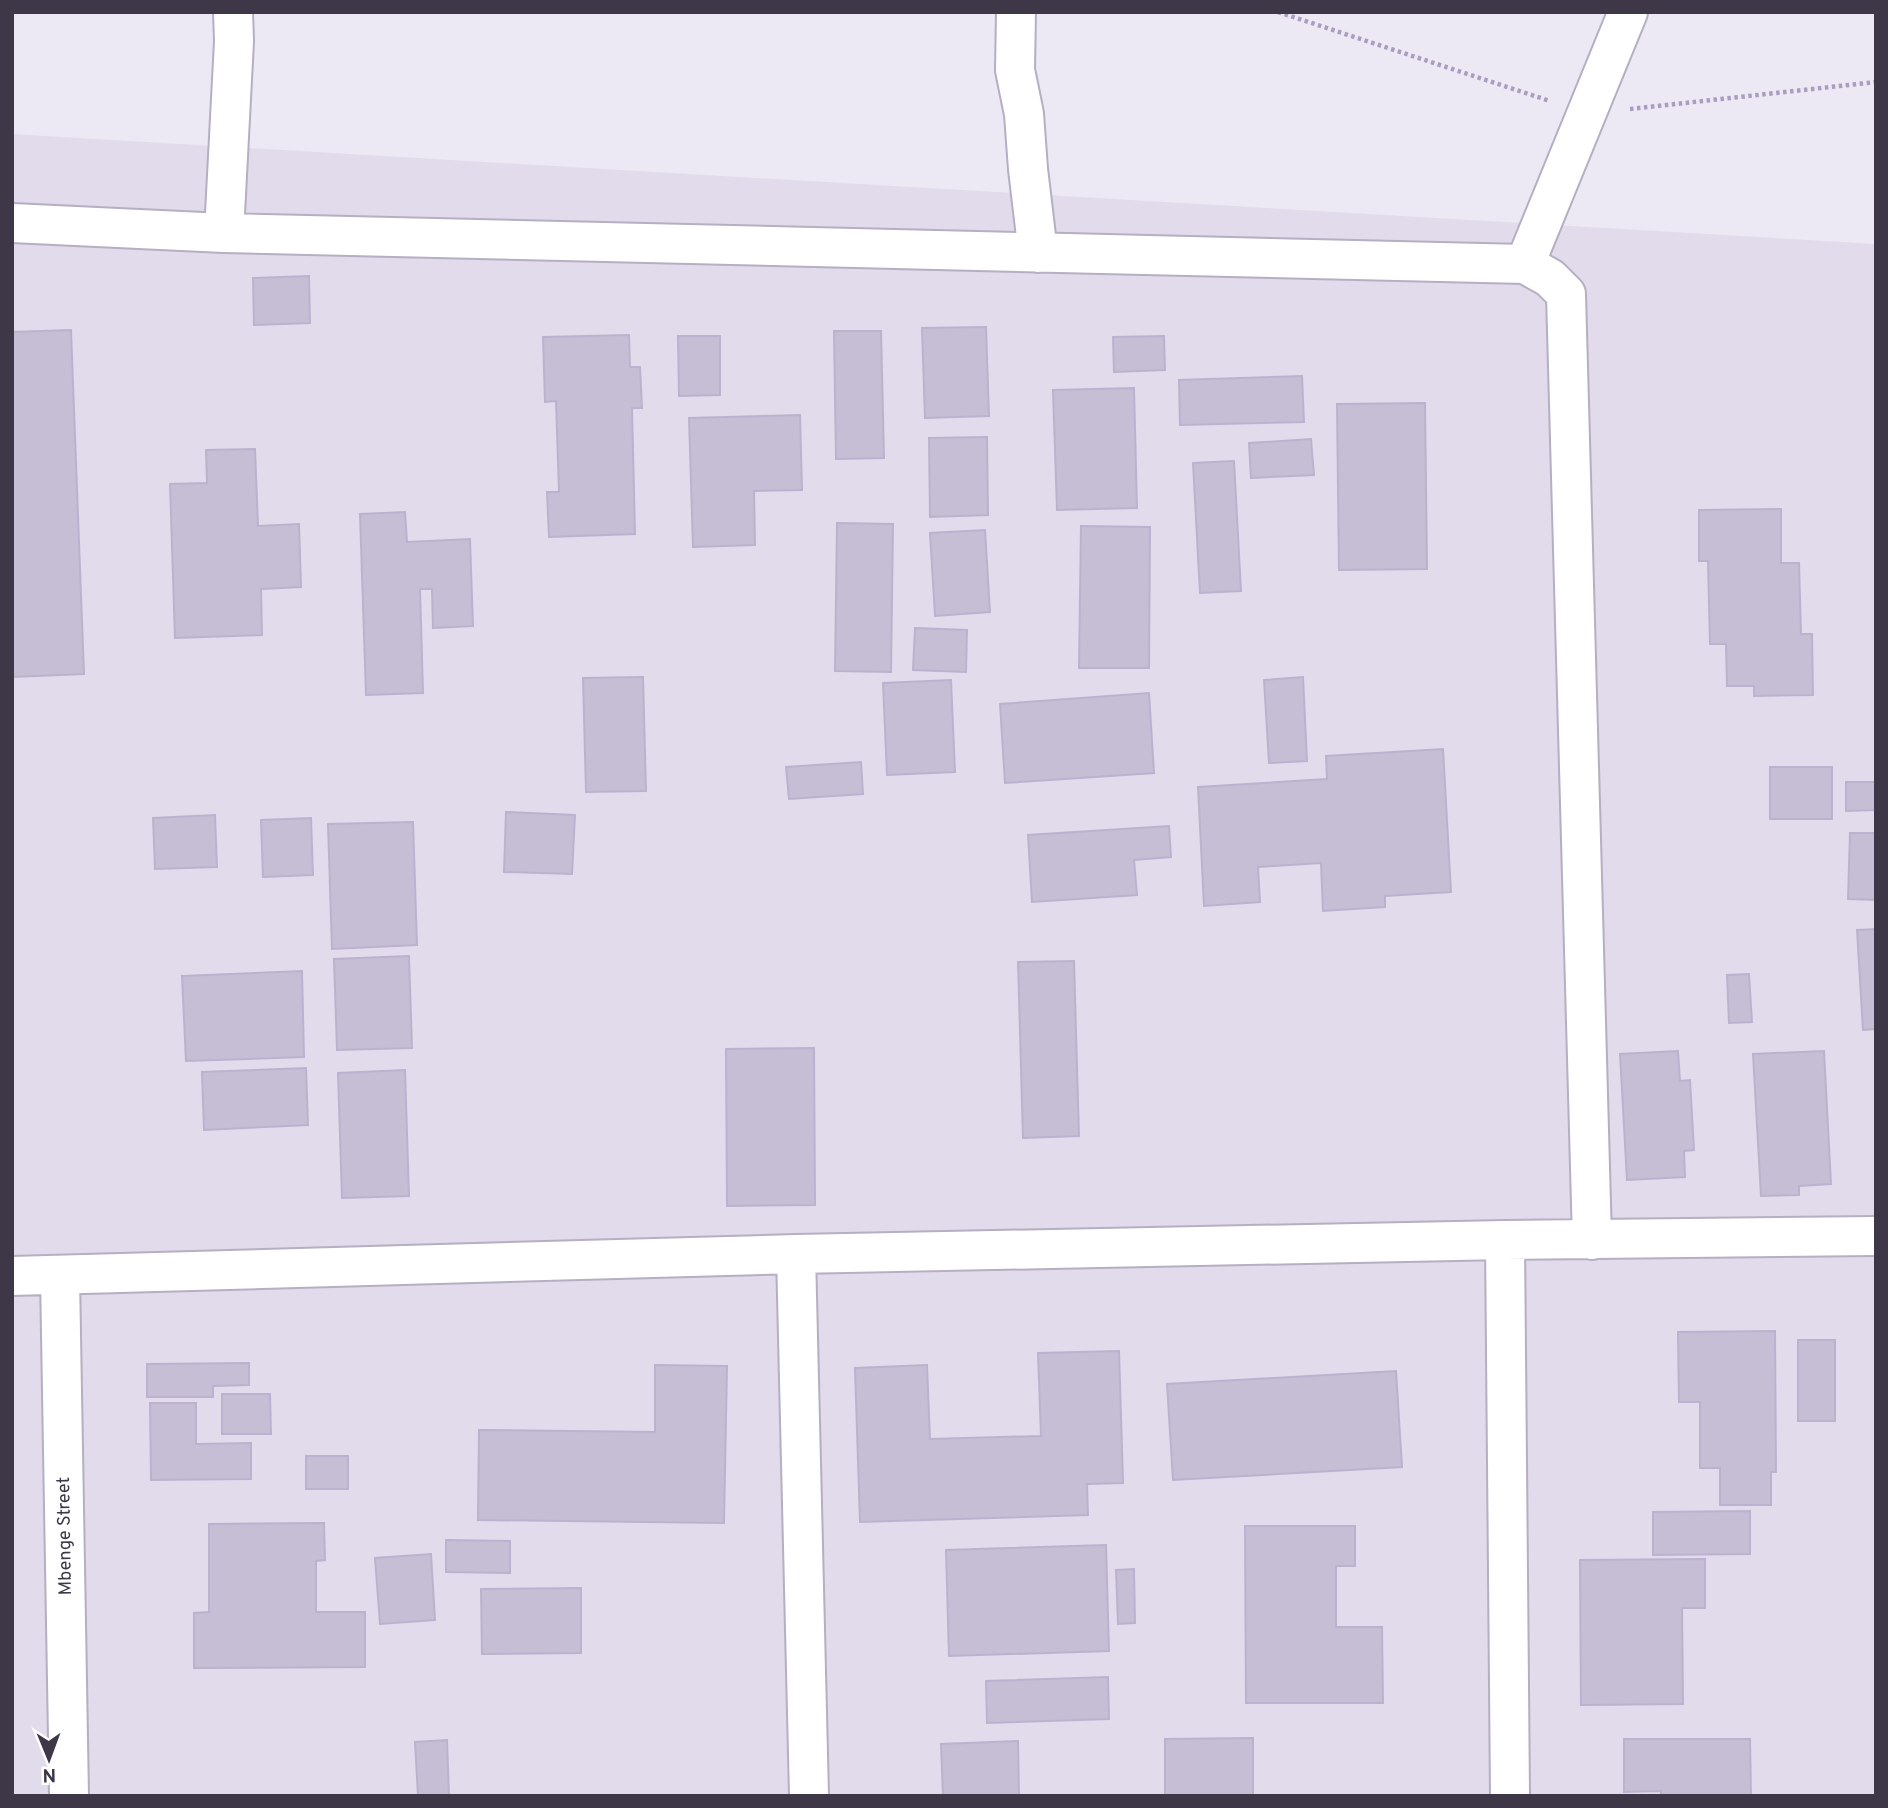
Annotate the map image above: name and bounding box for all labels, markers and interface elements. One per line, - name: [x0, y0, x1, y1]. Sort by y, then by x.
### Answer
- street label: Mbenge Street: [53, 1476, 78, 1596]
- north arrow: [14, 1724, 84, 1794]
- text: N: [42, 1762, 56, 1786]

